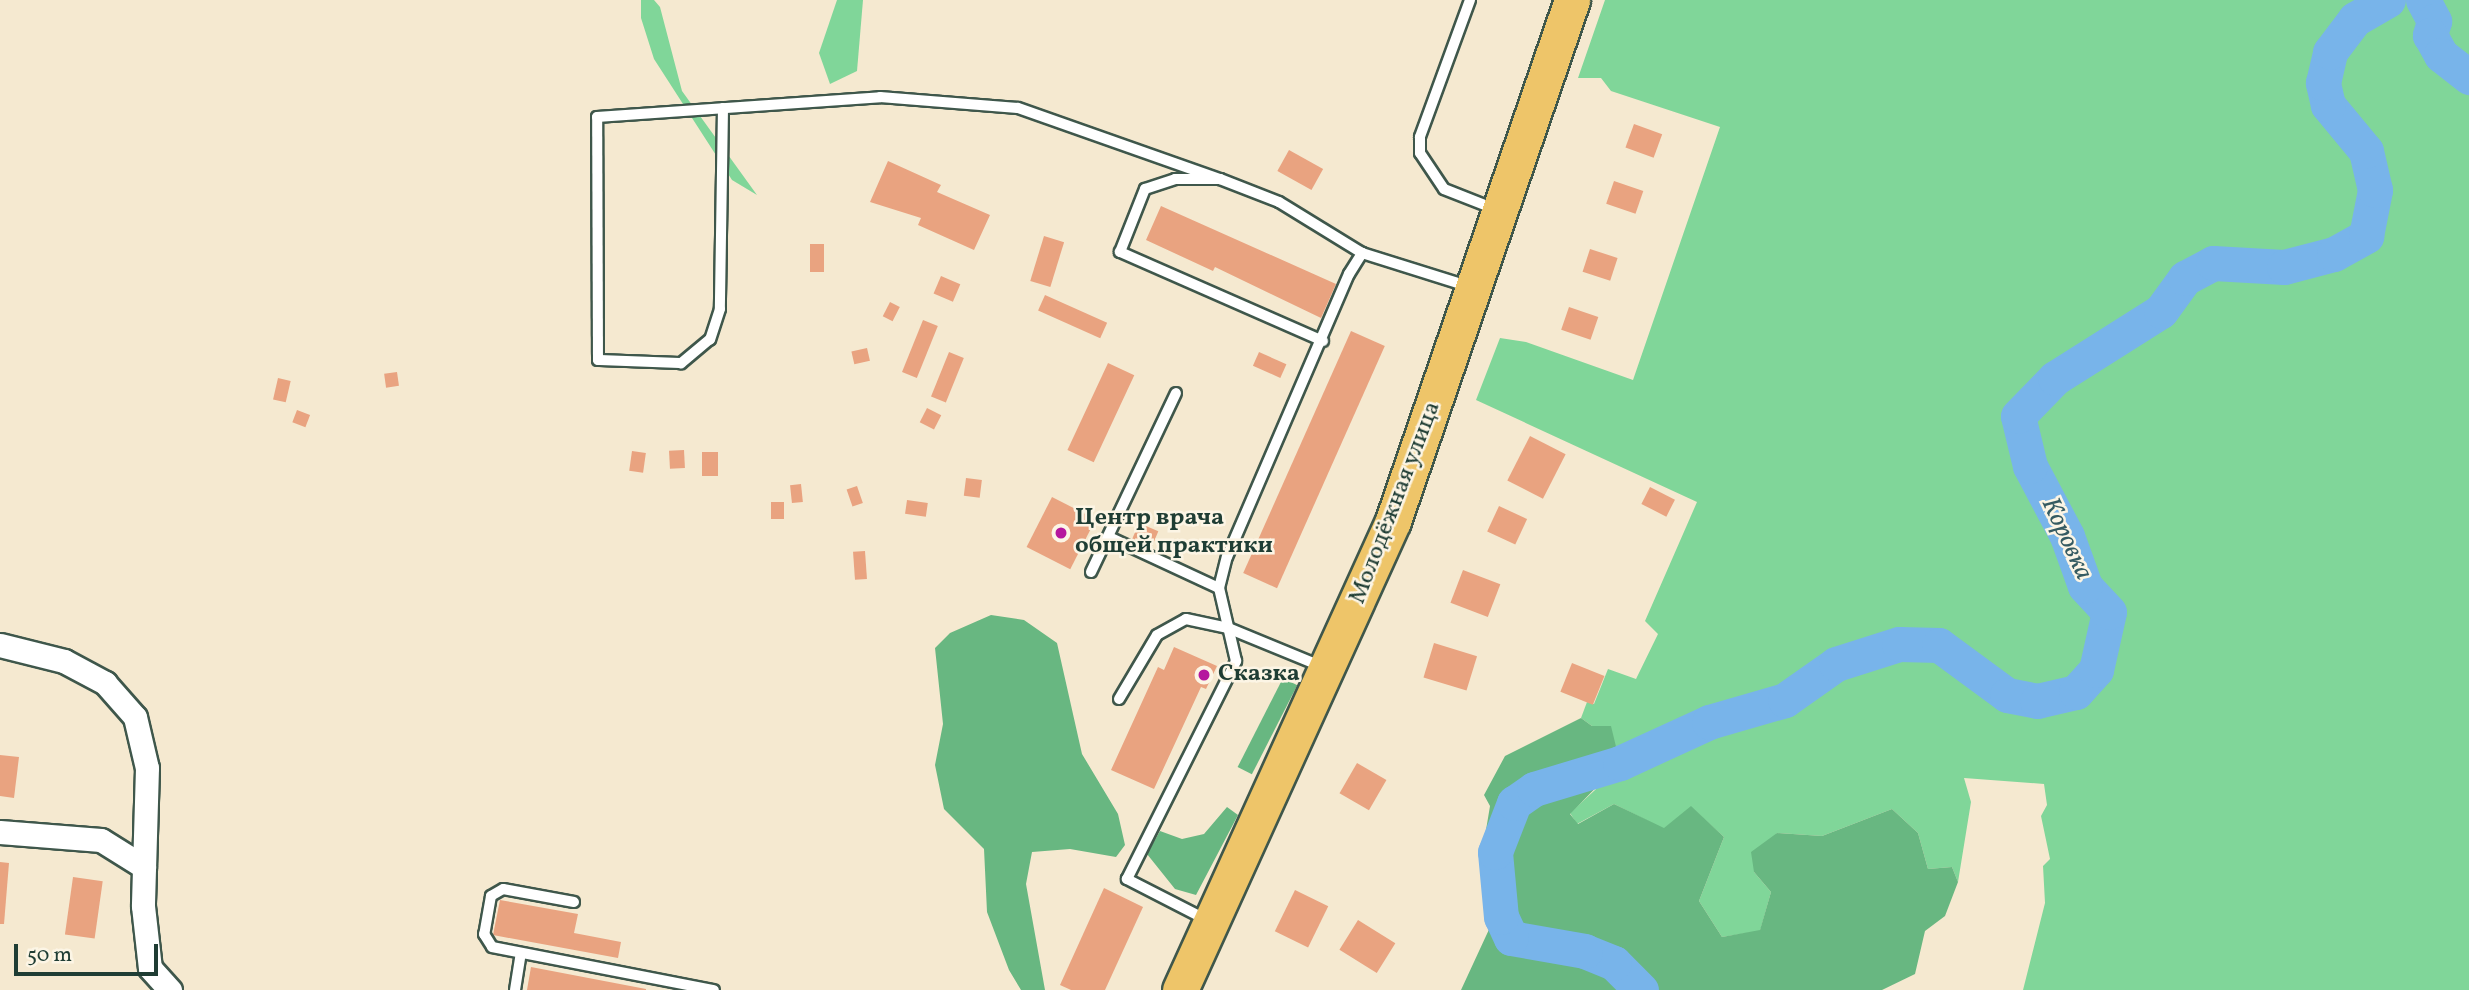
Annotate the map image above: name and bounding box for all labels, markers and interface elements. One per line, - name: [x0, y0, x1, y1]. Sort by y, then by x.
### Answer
- street label: Молодёжная улица: [1344, 397, 1448, 609]
- water label: Коровка: [2033, 493, 2099, 585]
- place label: Центр врача общей практики: [1075, 505, 1273, 561]
- marker: Центр врача общей практики: [1053, 525, 1069, 541]
- place label: Сказка: [1218, 661, 1300, 689]
- marker: Сказка: [1196, 667, 1212, 683]
- scale bar: [18, 930, 161, 974]
- text: 50 m: [27, 941, 72, 970]

